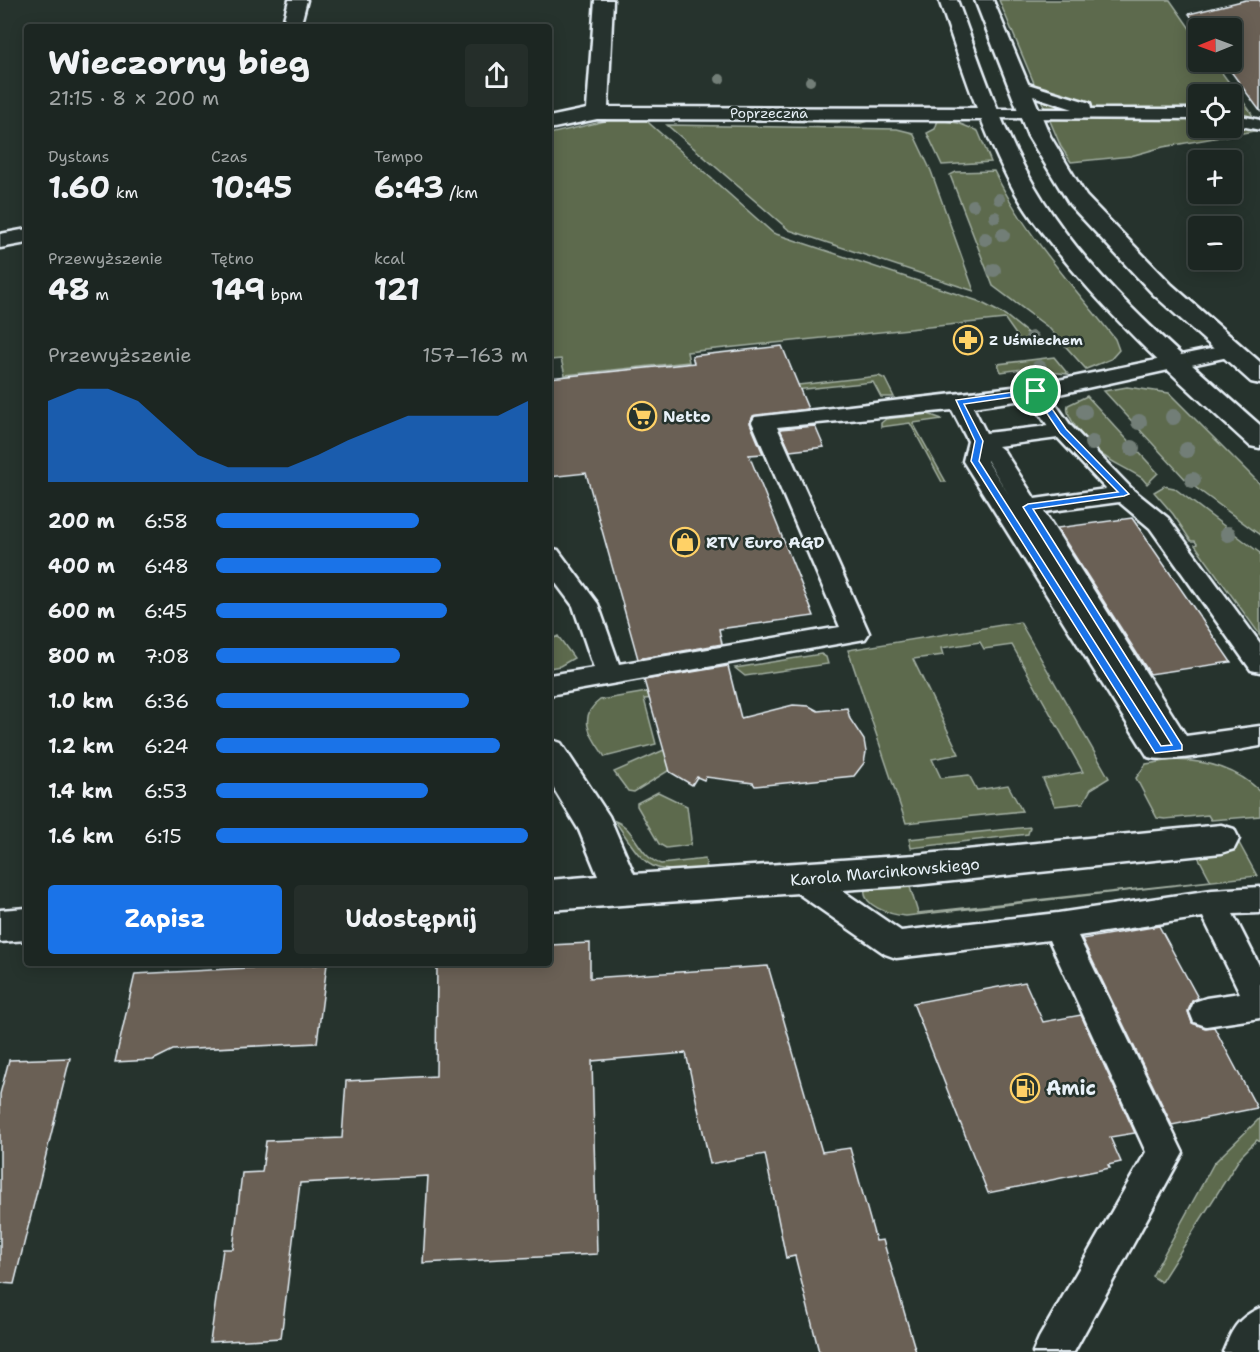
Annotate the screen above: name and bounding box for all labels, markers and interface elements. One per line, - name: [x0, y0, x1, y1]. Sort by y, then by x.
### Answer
- north arrow: [1188, 18, 1242, 72]
- map controls: [1188, 18, 1242, 270]
- text: Wieczorny bieg: [48, 40, 310, 85]
- button: share: [465, 44, 528, 107]
- button: locate: [1188, 84, 1242, 138]
- text: 21:15 · 8 × 200 m: [48, 85, 219, 111]
- street label: Poprzeczna: [730, 104, 808, 122]
- text: Dystans: [48, 146, 109, 167]
- text: Czas: [211, 146, 248, 167]
- text: Tempo: [374, 146, 423, 167]
- button: +: [1188, 150, 1242, 204]
- text: 1.60: [48, 167, 110, 208]
- text: 10:45: [211, 167, 292, 208]
- text: 6:43: [374, 167, 444, 208]
- text: km: [110, 182, 138, 203]
- text: /km: [444, 182, 478, 203]
- button: −: [1188, 216, 1242, 270]
- text: Przewyższenie: [48, 248, 163, 269]
- text: Tętno: [211, 248, 254, 269]
- text: kcal: [374, 248, 405, 269]
- text: 48: [48, 269, 90, 310]
- text: 149: [211, 269, 265, 310]
- text: 121: [374, 269, 420, 310]
- text: m: [90, 284, 109, 305]
- text: bpm: [265, 284, 303, 305]
- pharmacy icon: Z Uśmiechem: [952, 324, 984, 356]
- place label: Z Uśmiechem: [989, 331, 1083, 349]
- text: Przewyższenie: [48, 342, 192, 368]
- text: 157–163 m: [422, 342, 528, 368]
- pin: [1010, 365, 1061, 416]
- icon: arrive: [1019, 374, 1052, 407]
- supermarket icon: Netto: [626, 400, 658, 432]
- place label: Netto: [663, 406, 711, 427]
- text: 200 m: [48, 508, 115, 534]
- text: 6:58: [144, 508, 188, 534]
- shop icon: RTV Euro AGD: [669, 526, 701, 558]
- place label: RTV Euro AGD: [706, 532, 825, 553]
- text: 400 m: [48, 553, 115, 579]
- text: 6:48: [144, 553, 189, 579]
- text: 600 m: [48, 598, 115, 624]
- text: 6:45: [144, 598, 187, 624]
- text: 800 m: [48, 643, 115, 669]
- text: 7:08: [144, 643, 190, 669]
- text: 1.0 km: [48, 688, 113, 714]
- text: 6:36: [144, 688, 189, 714]
- text: 1.2 km: [48, 733, 114, 759]
- text: 6:24: [144, 733, 188, 759]
- text: 1.4 km: [48, 778, 113, 804]
- text: 6:53: [144, 778, 188, 804]
- text: 1.6 km: [48, 823, 114, 849]
- text: 6:15: [144, 823, 182, 849]
- street label: Karola Marcinkowskiego: [789, 853, 981, 891]
- button: Zapisz: [48, 885, 282, 954]
- button: Udostępnij: [294, 885, 528, 954]
- fuel station icon: Amic: [1009, 1072, 1041, 1104]
- place label: Amic: [1046, 1075, 1096, 1101]

